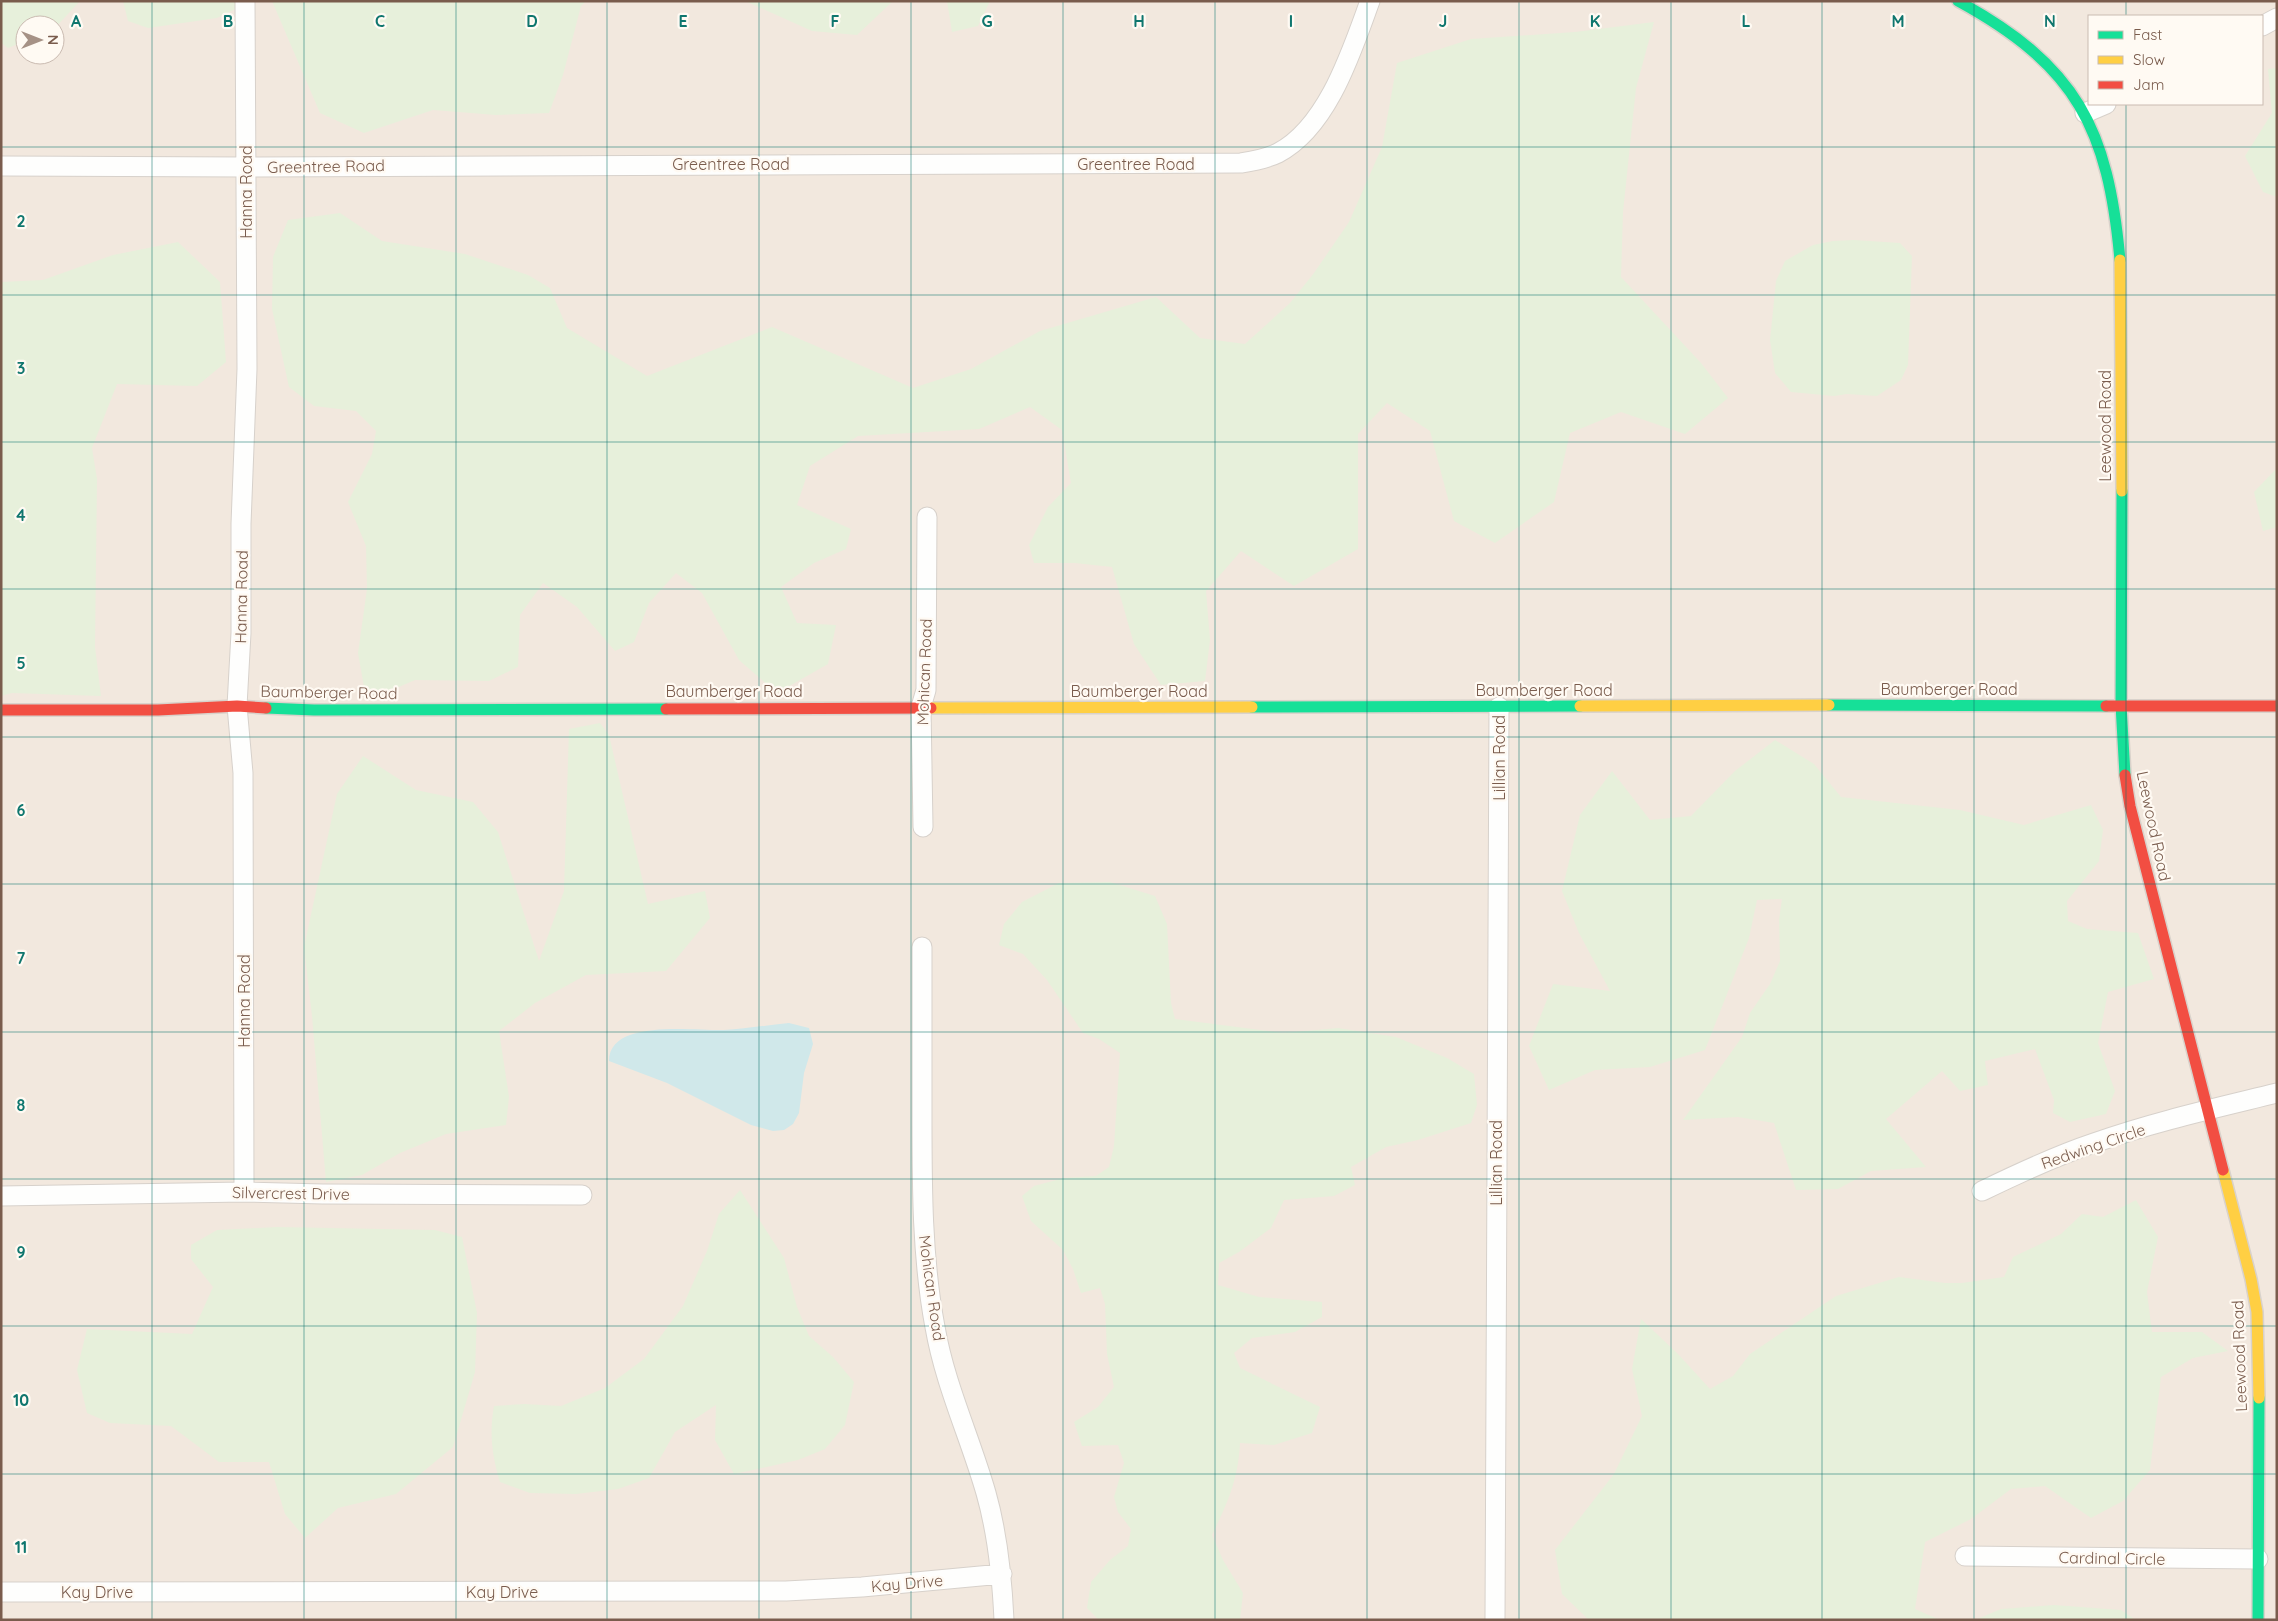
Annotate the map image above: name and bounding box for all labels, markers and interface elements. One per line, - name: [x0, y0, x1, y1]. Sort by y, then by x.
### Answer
- text: A: [71, 11, 82, 31]
- text: B: [223, 11, 233, 31]
- text: C: [375, 11, 385, 31]
- text: D: [526, 11, 538, 31]
- text: E: [678, 11, 688, 31]
- text: F: [831, 11, 840, 31]
- text: G: [981, 11, 993, 31]
- text: H: [1133, 11, 1145, 31]
- text: I: [1289, 11, 1293, 31]
- text: J: [1439, 11, 1447, 31]
- text: K: [1590, 11, 1600, 31]
- text: L: [1742, 11, 1751, 31]
- text: M: [1891, 11, 1905, 31]
- text: N: [2044, 11, 2056, 31]
- north arrow: [15, 15, 65, 65]
- legend: [2088, 15, 2263, 105]
- text: Fast: [2133, 25, 2162, 44]
- text: N: [44, 35, 62, 45]
- text: Slow: [2133, 50, 2165, 69]
- text: Jam: [2133, 75, 2164, 94]
- street label: Hanna Road: [236, 145, 256, 239]
- street label: Greentree Road: [672, 154, 790, 174]
- street label: Greentree Road: [1077, 154, 1195, 174]
- street label: Greentree Road: [267, 155, 385, 177]
- text: 2: [16, 211, 26, 231]
- text: 3: [17, 358, 25, 378]
- street label: Leewood Road: [2095, 370, 2115, 482]
- text: 4: [16, 505, 26, 525]
- street label: Hanna Road: [230, 550, 252, 644]
- street label: Mohican Road: [912, 618, 936, 726]
- text: 5: [16, 653, 26, 673]
- street label: Baumberger Road: [1880, 679, 2018, 699]
- street label: Baumberger Road: [1475, 680, 1613, 700]
- street label: Baumberger Road: [260, 681, 398, 703]
- street label: Baumberger Road: [665, 681, 803, 701]
- street label: Baumberger Road: [1070, 681, 1208, 701]
- street label: Lillian Road: [1489, 715, 1509, 801]
- street label: Leewood Road: [2133, 769, 2175, 883]
- text: 6: [17, 800, 26, 820]
- text: 7: [17, 948, 26, 968]
- street label: Hanna Road: [234, 954, 254, 1048]
- text: 8: [17, 1095, 26, 1115]
- street label: Redwing Circle: [2038, 1119, 2148, 1173]
- street label: Lillian Road: [1486, 1120, 1506, 1206]
- street label: Silvercrest Drive: [232, 1182, 350, 1204]
- street label: Mohican Road: [915, 1234, 949, 1342]
- text: 9: [16, 1242, 26, 1262]
- street label: Leewood Road: [2227, 1300, 2251, 1412]
- text: 10: [13, 1390, 29, 1410]
- text: 11: [15, 1537, 27, 1557]
- street label: Cardinal Circle: [2059, 1547, 2165, 1569]
- street label: Kay Drive: [870, 1570, 944, 1596]
- street label: Kay Drive: [61, 1582, 133, 1602]
- street label: Kay Drive: [466, 1582, 538, 1602]

